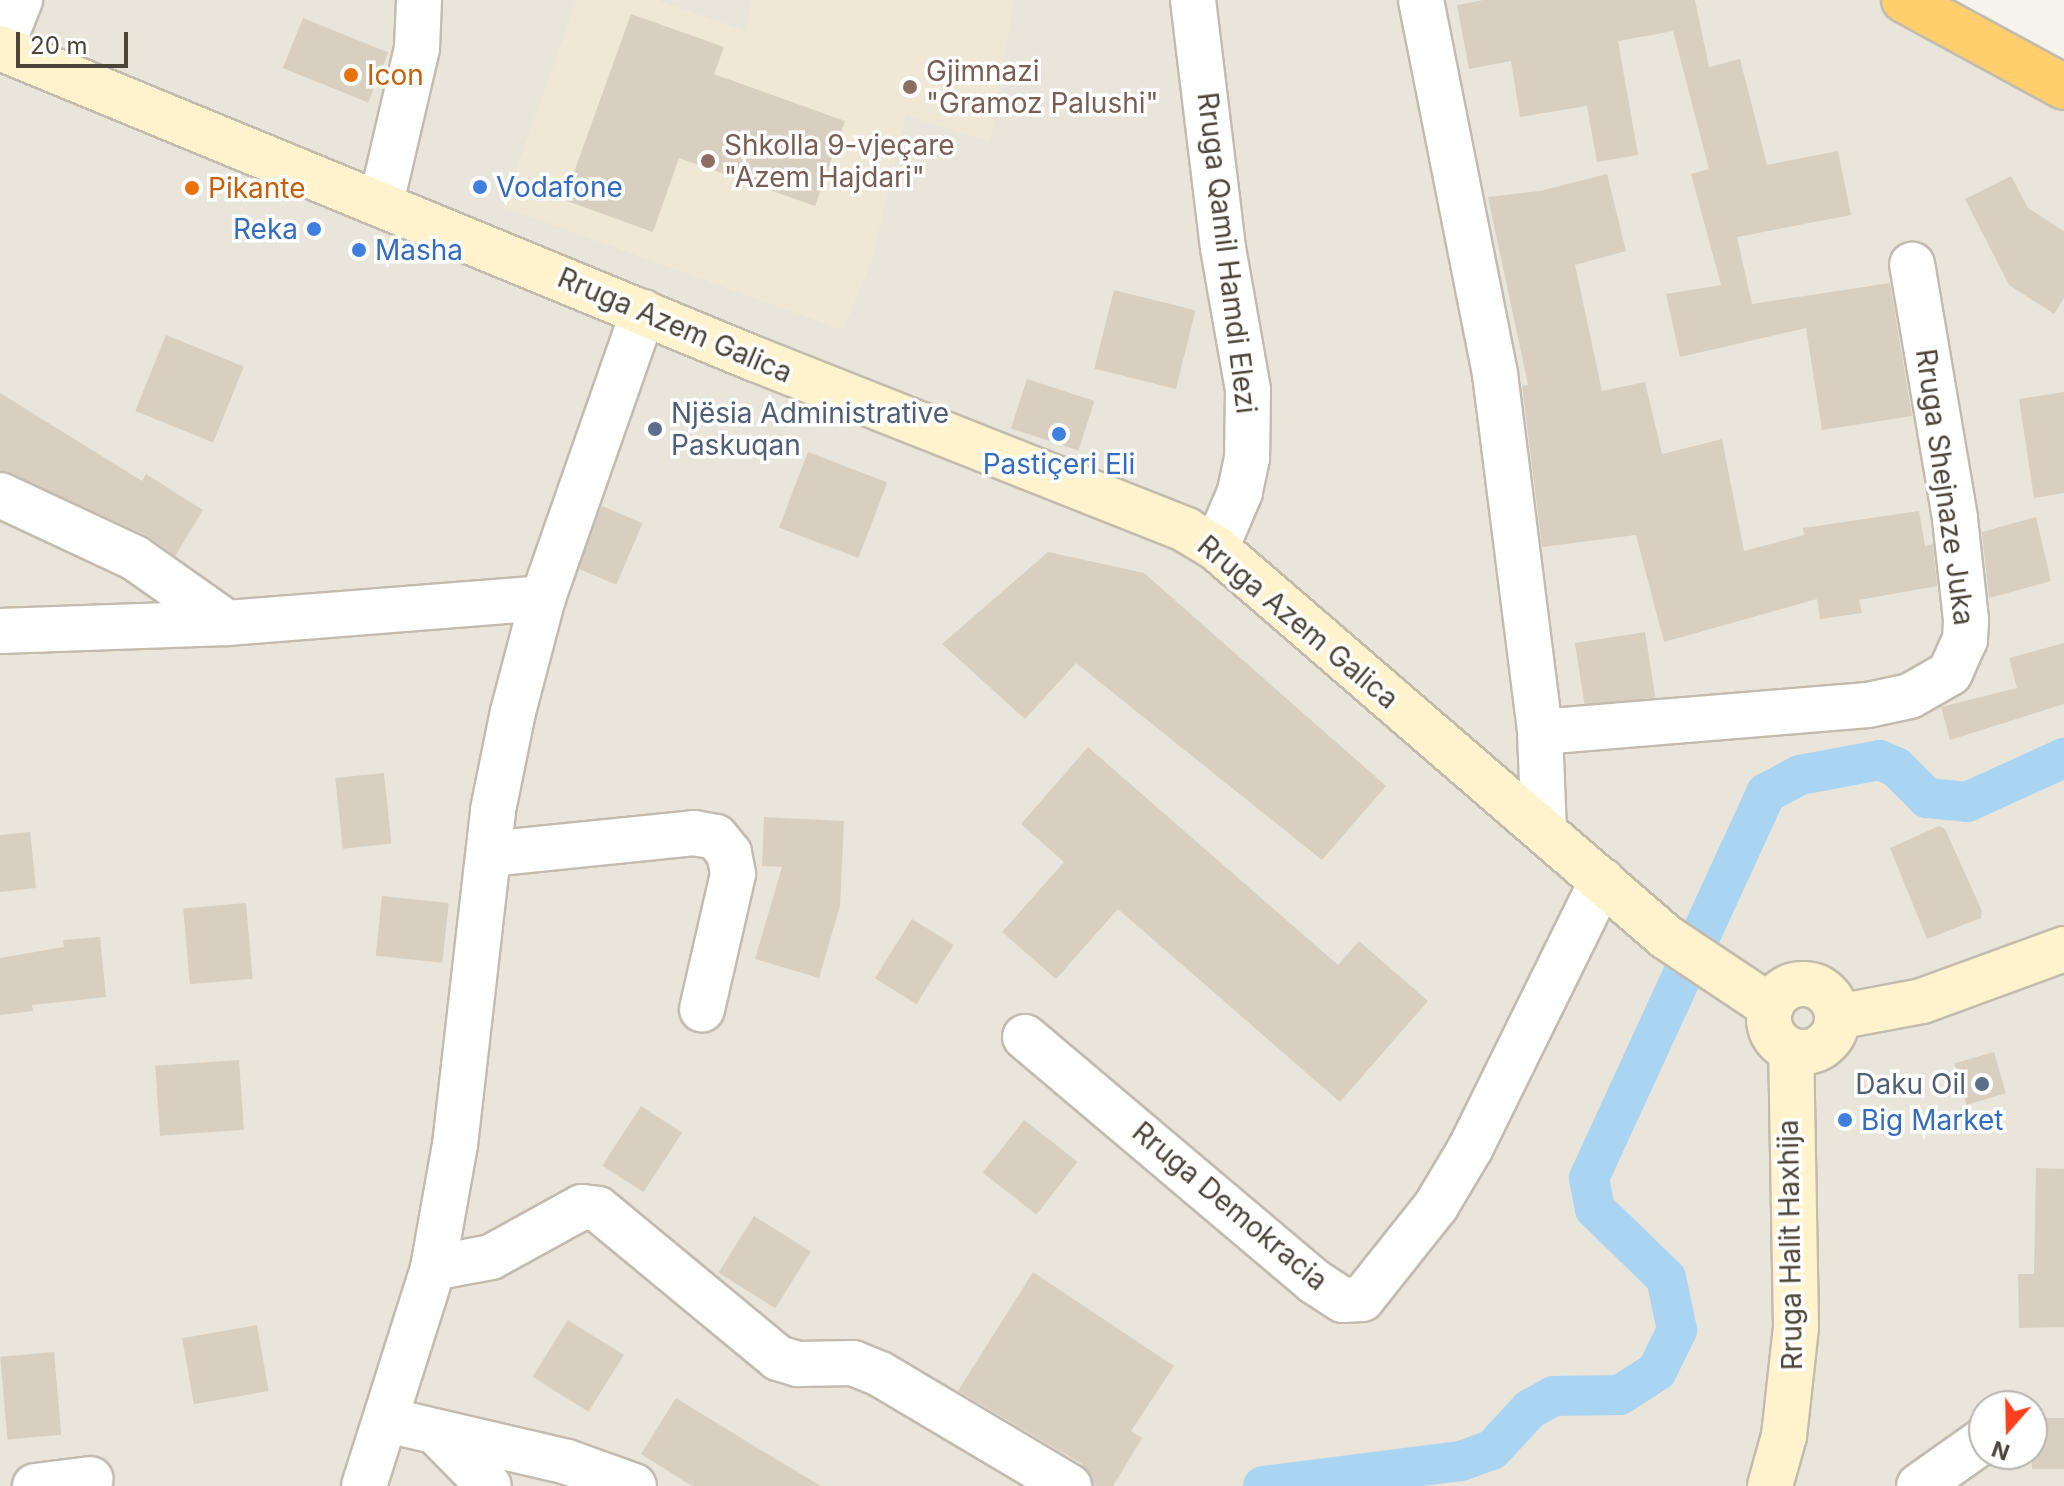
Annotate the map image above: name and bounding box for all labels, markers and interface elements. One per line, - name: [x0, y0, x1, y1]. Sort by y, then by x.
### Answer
- scale bar: [20, 16, 132, 66]
- text: 20 m: [30, 31, 88, 60]
- place label: Gjimnazi "Gramoz Palushi": [926, 54, 1159, 120]
- place label: Icon: [367, 58, 424, 92]
- marker: Icon: [342, 66, 360, 84]
- marker: Gjimnazi "Gramoz Palushi": [901, 78, 919, 96]
- street label: Rruga Qamil Hamdi Elezi: [1191, 90, 1263, 416]
- place label: Shkolla 9-vjeçare "Azem Hajdari": [724, 128, 955, 194]
- marker: Shkolla 9-vjeçare "Azem Hajdari": [699, 152, 717, 170]
- place label: Vodafone: [496, 170, 623, 204]
- place label: Pikante: [208, 171, 306, 205]
- marker: Vodafone: [471, 178, 489, 196]
- marker: Pikante: [183, 179, 201, 197]
- place label: Reka: [233, 212, 298, 246]
- marker: Reka: [305, 220, 323, 238]
- place label: Masha: [375, 233, 463, 267]
- marker: Masha: [350, 241, 368, 259]
- street label: Rruga Azem Galica: [553, 260, 797, 390]
- street label: Rruga Shejnaze Juka: [1909, 347, 1981, 627]
- place label: Njësia Administrative Paskuqan: [671, 396, 949, 462]
- marker: Njësia Administrative Paskuqan: [646, 420, 664, 438]
- marker: Pastiçeri Eli: [1050, 425, 1068, 443]
- place label: Pastiçeri Eli: [983, 447, 1135, 481]
- street label: Rruga Azem Galica: [1191, 528, 1405, 716]
- place label: Daku Oil: [1855, 1067, 1966, 1101]
- marker: Daku Oil: [1973, 1075, 1991, 1093]
- place label: Big Market: [1861, 1103, 2003, 1137]
- marker: Big Market: [1836, 1111, 1854, 1129]
- street label: Rruga Demokracia: [1126, 1115, 1334, 1297]
- street label: Rruga Halit Haxhija: [1771, 1119, 1809, 1371]
- north arrow: [1968, 1390, 2048, 1470]
- text: N: [1988, 1436, 2013, 1466]

